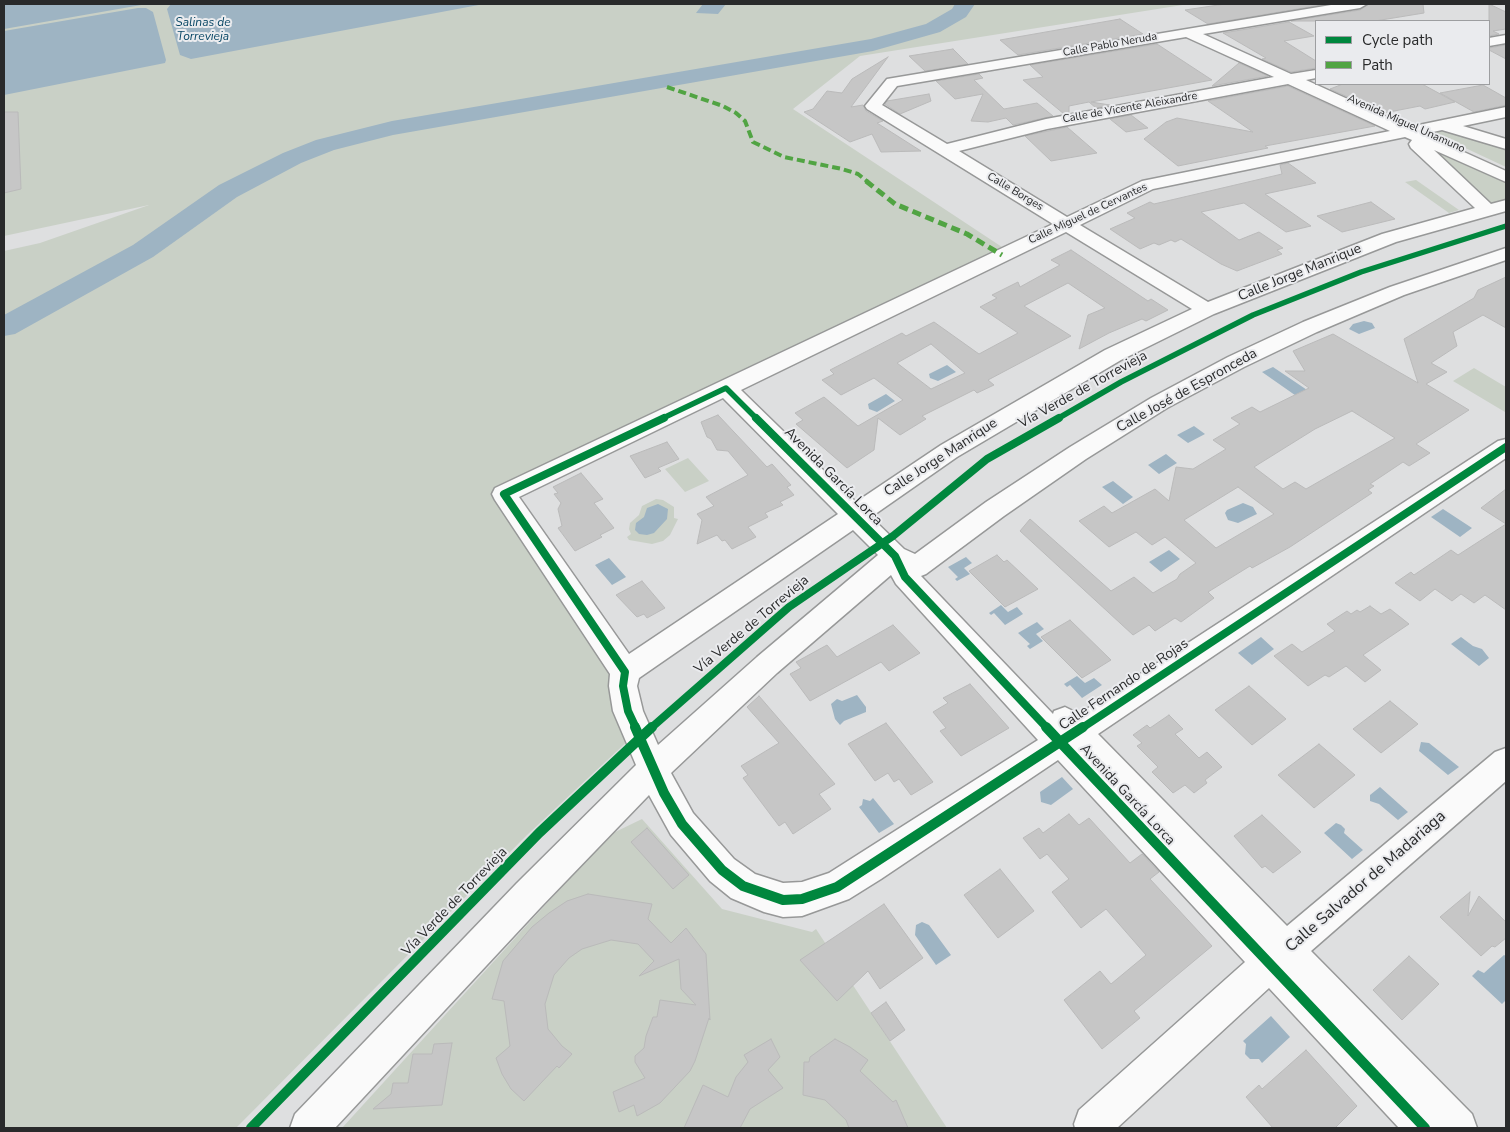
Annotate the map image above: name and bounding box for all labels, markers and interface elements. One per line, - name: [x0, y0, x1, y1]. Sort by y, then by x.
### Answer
- water label: Salinas de Torrevieja: [175, 16, 231, 44]
- legend: [1315, 20, 1490, 85]
- street label: Calle Pablo Neruda: [1062, 30, 1158, 60]
- text: Cycle path: [1362, 30, 1433, 50]
- text: Path: [1362, 55, 1393, 75]
- street label: Calle de Vicente Aleixandre: [1062, 90, 1198, 126]
- street label: Avenida Miguel Unamuno: [1345, 92, 1467, 156]
- street label: Calle Borges: [985, 170, 1045, 214]
- street label: Calle Miguel de Cervantes: [1027, 181, 1149, 247]
- street label: Calle Jorge Manrique: [1236, 241, 1364, 305]
- street label: Calle José de Espronceda: [1114, 345, 1260, 437]
- street label: Vía Verde de Torrevieja: [1016, 348, 1150, 432]
- street label: Calle Jorge Manrique: [881, 415, 1001, 501]
- street label: Avenida García Lorca: [780, 424, 886, 530]
- street label: Vía Verde de Torrevieja: [691, 572, 813, 678]
- street label: Calle Fernando de Rojas: [1056, 635, 1192, 735]
- street label: Avenida García Lorca: [1076, 741, 1178, 849]
- street label: Calle Salvador de Madariaga: [1282, 807, 1450, 957]
- street label: Vía Verde de Torrevieja: [399, 844, 511, 960]

